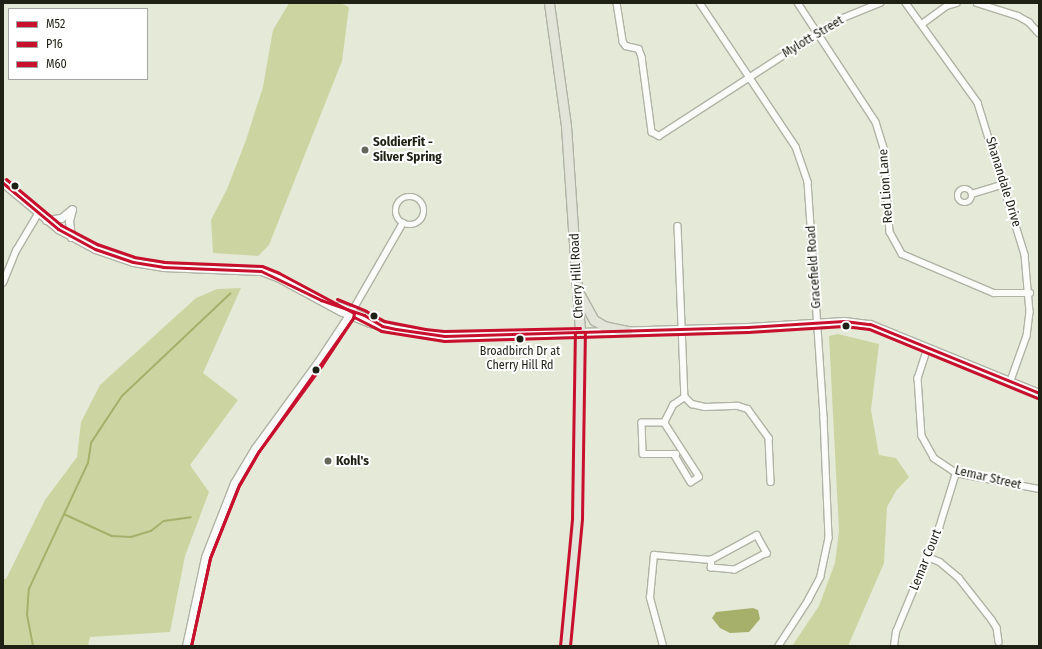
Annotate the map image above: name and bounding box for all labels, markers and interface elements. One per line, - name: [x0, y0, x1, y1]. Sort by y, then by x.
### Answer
- legend: [8, 8, 148, 80]
- street label: Mylott Street: [780, 13, 846, 61]
- text: M52: [46, 17, 65, 31]
- text: P16: [46, 37, 63, 51]
- text: M60: [46, 57, 67, 71]
- place label: SoldierFit - Silver Spring: [373, 135, 442, 166]
- street label: Shanandale Drive: [982, 135, 1024, 229]
- marker: SoldierFit - Silver Spring: [360, 145, 370, 155]
- street label: Red Lion Lane: [876, 148, 896, 224]
- unlabelled marker: [10, 181, 20, 191]
- street label: Gracefield Road: [803, 225, 825, 309]
- street label: Cherry Hill Road: [567, 233, 587, 319]
- unlabelled marker: [369, 311, 379, 321]
- unlabelled marker: [841, 321, 851, 331]
- marker: Broadbirch Dr at Cherry Hill Rd: [515, 334, 525, 344]
- place label: Broadbirch Dr at Cherry Hill Rd: [480, 345, 560, 373]
- unlabelled marker: [311, 365, 321, 375]
- place label: Kohl's: [336, 453, 369, 469]
- marker: Kohl's: [323, 456, 333, 466]
- street label: Lemar Street: [953, 463, 1023, 493]
- street label: Lemar Court: [907, 527, 945, 593]

